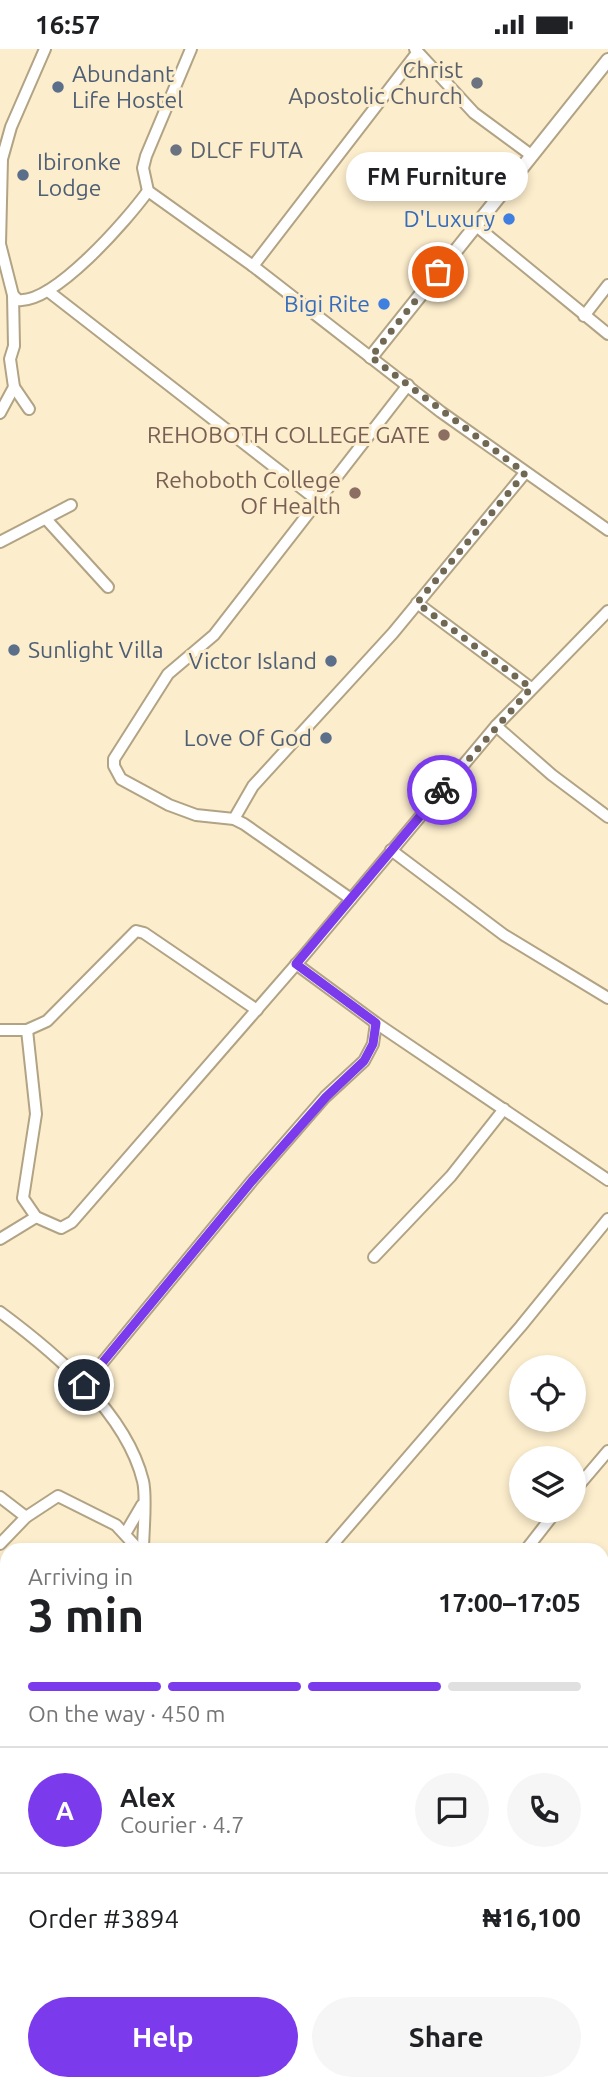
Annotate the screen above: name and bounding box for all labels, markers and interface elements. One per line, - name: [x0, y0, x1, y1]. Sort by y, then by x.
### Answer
- text: 16:57: [35, 10, 100, 39]
- place label: Christ Apostolic Church: [288, 57, 463, 108]
- place label: Abundant Life Hostel: [72, 61, 183, 112]
- marker: Christ Apostolic Church: [469, 75, 485, 91]
- marker: Abundant Life Hostel: [50, 79, 66, 95]
- place label: DLCF FUTA: [190, 137, 303, 162]
- marker: DLCF FUTA: [168, 142, 184, 158]
- place label: Ibironke Lodge: [37, 149, 121, 200]
- callout: FM Furniture: [347, 153, 529, 202]
- text: FM Furniture: [367, 164, 507, 189]
- marker: Ibironke Lodge: [15, 167, 31, 183]
- place label: D'Luxury: [404, 206, 495, 231]
- marker: D'Luxury: [501, 211, 517, 227]
- pin: [408, 242, 468, 302]
- icon: bag: [419, 253, 457, 291]
- place label: Bigi Rite: [284, 291, 370, 316]
- marker: Bigi Rite: [376, 296, 392, 312]
- place label: REHOBOTH COLLEGE GATE: [147, 422, 430, 447]
- marker: REHOBOTH COLLEGE GATE: [436, 427, 452, 443]
- place label: Rehoboth College Of Health: [155, 467, 341, 518]
- marker: Rehoboth College Of Health: [347, 485, 363, 501]
- place label: Sunlight Villa: [28, 637, 163, 662]
- marker: Sunlight Villa: [6, 642, 22, 658]
- place label: Victor Island: [189, 648, 317, 673]
- marker: Victor Island: [323, 653, 339, 669]
- place label: Love Of God: [184, 725, 312, 750]
- marker: Love Of God: [318, 730, 334, 746]
- courier: [407, 755, 477, 825]
- icon: bike: [423, 771, 461, 809]
- pin: [54, 1355, 114, 1415]
- map controls: [509, 1355, 586, 1523]
- button: locate: [509, 1355, 586, 1432]
- icon: home: [65, 1366, 103, 1404]
- button: layers: [509, 1446, 586, 1523]
- text: Arriving in: [28, 1564, 133, 1589]
- text: 17:00–17:05: [438, 1588, 581, 1617]
- text: 3 min: [28, 1589, 144, 1641]
- text: On the way · 450 m: [28, 1701, 225, 1726]
- button: chat: [415, 1773, 489, 1847]
- button: phone: [507, 1773, 581, 1847]
- text: Alex: [120, 1783, 175, 1812]
- text: A: [56, 1796, 74, 1825]
- text: Courier · 4.7: [120, 1812, 244, 1837]
- text: ₦16,100: [483, 1903, 581, 1932]
- text: Order #3894: [28, 1904, 179, 1933]
- button: Help: [28, 1997, 298, 2077]
- button: Share: [312, 1997, 581, 2077]

